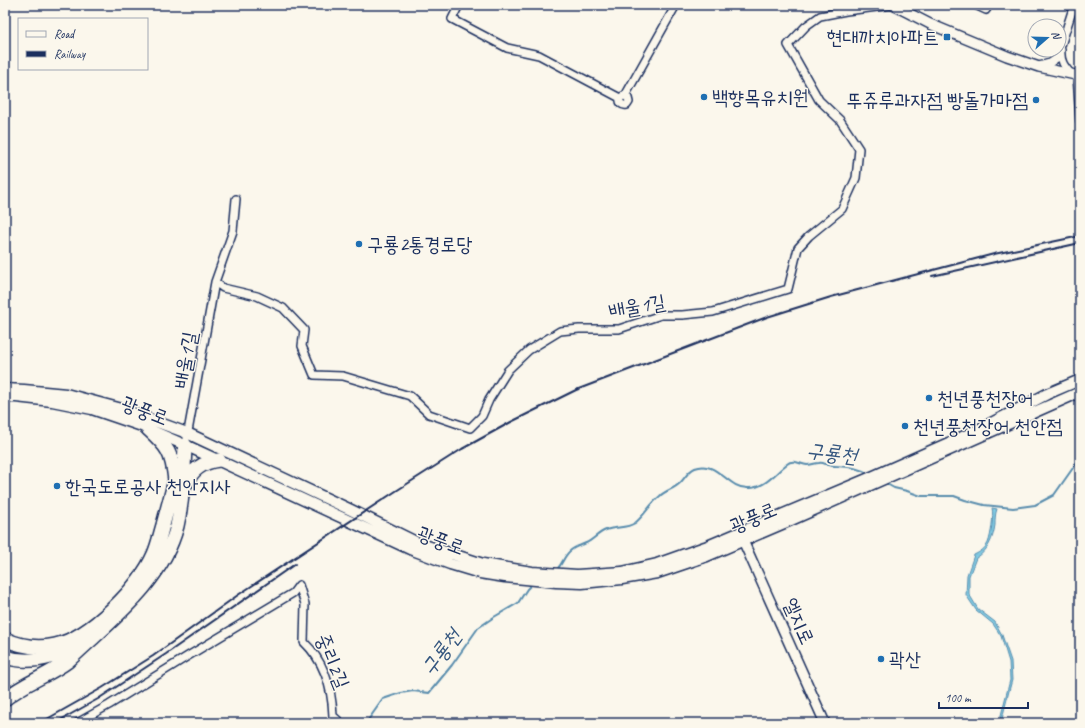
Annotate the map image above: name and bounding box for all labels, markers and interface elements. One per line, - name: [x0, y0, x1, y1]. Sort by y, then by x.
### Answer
- legend: [18, 18, 148, 70]
- north arrow: [1027, 18, 1067, 58]
- place label: 현대까치아파트: [826, 25, 939, 50]
- text: Road: [54, 26, 76, 42]
- text: N: [1049, 29, 1065, 42]
- marker: 현대까치아파트: [942, 32, 952, 42]
- text: Railway: [54, 46, 86, 62]
- place label: 백향목유치원: [712, 85, 809, 110]
- place label: 뚜쥬루과자점 빵돌가마점: [846, 88, 1028, 113]
- marker: 백향목유치원: [699, 92, 709, 102]
- marker: 뚜쥬루과자점 빵돌가마점: [1031, 95, 1041, 105]
- place label: 구룡2통경로당: [367, 232, 473, 257]
- marker: 구룡2통경로당: [354, 239, 364, 249]
- street label: 배울1길: [607, 289, 667, 324]
- street label: 배울1길: [168, 330, 203, 390]
- place label: 천년풍천장어: [937, 386, 1034, 411]
- street label: 광풍로: [118, 390, 172, 431]
- marker: 천년풍천장어: [924, 393, 934, 403]
- place label: 천년풍천장어 천안점: [913, 414, 1063, 439]
- marker: 천년풍천장어 천안점: [900, 421, 910, 431]
- water label: 구룡천: [805, 437, 861, 469]
- place label: 한국도로공사 천안지사: [65, 474, 231, 499]
- marker: 한국도로공사 천안지사: [52, 481, 62, 491]
- street label: 광풍로: [726, 497, 780, 538]
- street label: 광풍로: [414, 520, 468, 560]
- street label: 엘지로: [777, 594, 820, 648]
- water label: 구룡천: [415, 622, 468, 680]
- street label: 중리2길: [310, 630, 355, 692]
- place label: 곽산: [889, 647, 921, 672]
- marker: 곽산: [876, 654, 886, 664]
- scale bar: [939, 684, 1028, 710]
- text: 100 m: [945, 690, 972, 706]

